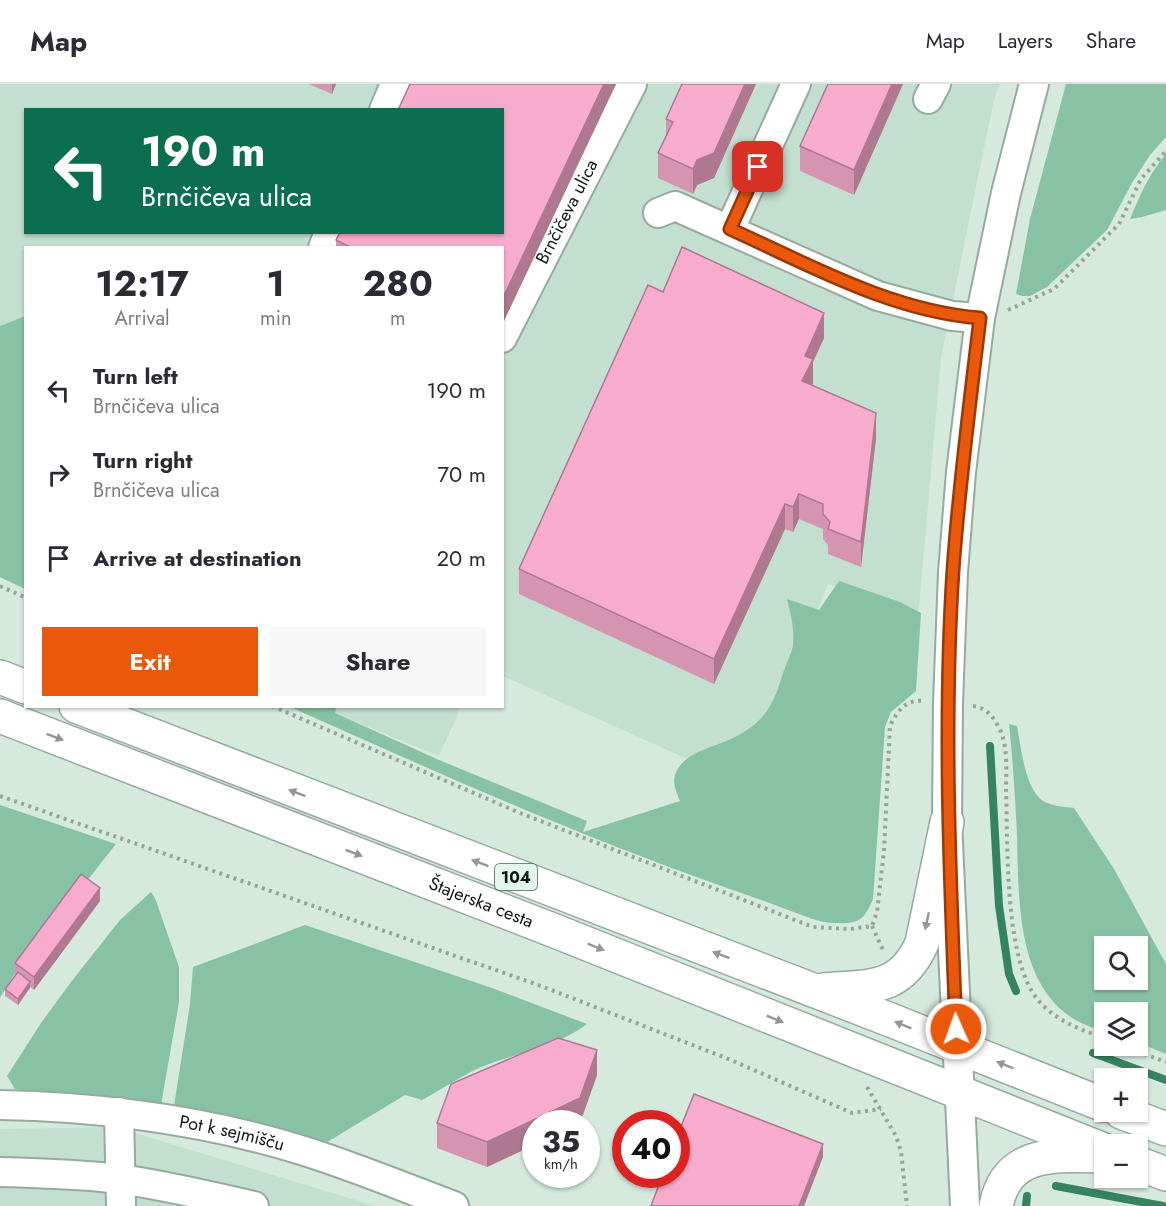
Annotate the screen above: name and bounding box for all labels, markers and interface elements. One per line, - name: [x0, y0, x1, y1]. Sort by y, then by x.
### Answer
- text: Map: [30, 21, 87, 62]
- text: Map: [926, 26, 965, 56]
- text: Layers: [998, 26, 1053, 56]
- text: Share: [1086, 26, 1136, 56]
- text: 190 m: [141, 121, 265, 182]
- icon: left: [42, 132, 120, 210]
- pin: [732, 141, 783, 192]
- icon: arrive: [741, 150, 774, 183]
- street label: Brnčičeva ulica: [529, 155, 604, 268]
- text: Brnčičeva ulica: [141, 177, 312, 216]
- text: 12:17: [95, 257, 189, 309]
- text: 1: [267, 257, 285, 309]
- text: 280: [363, 257, 433, 309]
- text: Arrival: [114, 304, 170, 333]
- text: min: [260, 304, 291, 333]
- text: m: [390, 304, 406, 333]
- text: Turn left: [93, 360, 178, 392]
- icon: left: [42, 374, 75, 407]
- text: 190 m: [426, 374, 486, 406]
- text: Brnčičeva ulica: [93, 392, 220, 421]
- text: Turn right: [93, 444, 193, 476]
- icon: right: [42, 458, 75, 491]
- text: 70 m: [437, 458, 486, 490]
- text: Brnčičeva ulica: [93, 476, 220, 505]
- icon: arrive: [42, 542, 75, 575]
- text: Arrive at destination: [93, 542, 302, 574]
- text: 20 m: [437, 542, 486, 574]
- button: Exit: [42, 627, 258, 696]
- button: Share: [270, 627, 486, 696]
- one-way arrow: [46, 732, 64, 742]
- one-way arrow: [288, 788, 306, 798]
- one-way arrow: [345, 848, 363, 858]
- one-way arrow: [470, 857, 488, 867]
- road number: 104: [495, 864, 537, 890]
- street label: Štajerska cesta: [425, 870, 537, 934]
- one-way arrow: [922, 911, 931, 930]
- map controls: [1094, 936, 1148, 1188]
- button: search: [1094, 936, 1148, 990]
- one-way arrow: [587, 943, 605, 952]
- one-way arrow: [711, 949, 729, 959]
- position arrow: [924, 997, 988, 1061]
- button: layers: [1094, 1002, 1148, 1056]
- one-way arrow: [766, 1014, 784, 1024]
- one-way arrow: [893, 1019, 911, 1029]
- one-way arrow: [996, 1060, 1014, 1069]
- button: +: [1094, 1068, 1148, 1122]
- street label: Pot k sejmišču: [177, 1108, 288, 1157]
- speed limit sign: 40: [612, 1110, 690, 1188]
- text: 35: [542, 1120, 580, 1163]
- button: −: [1094, 1134, 1148, 1188]
- text: km/h: [544, 1153, 578, 1175]

